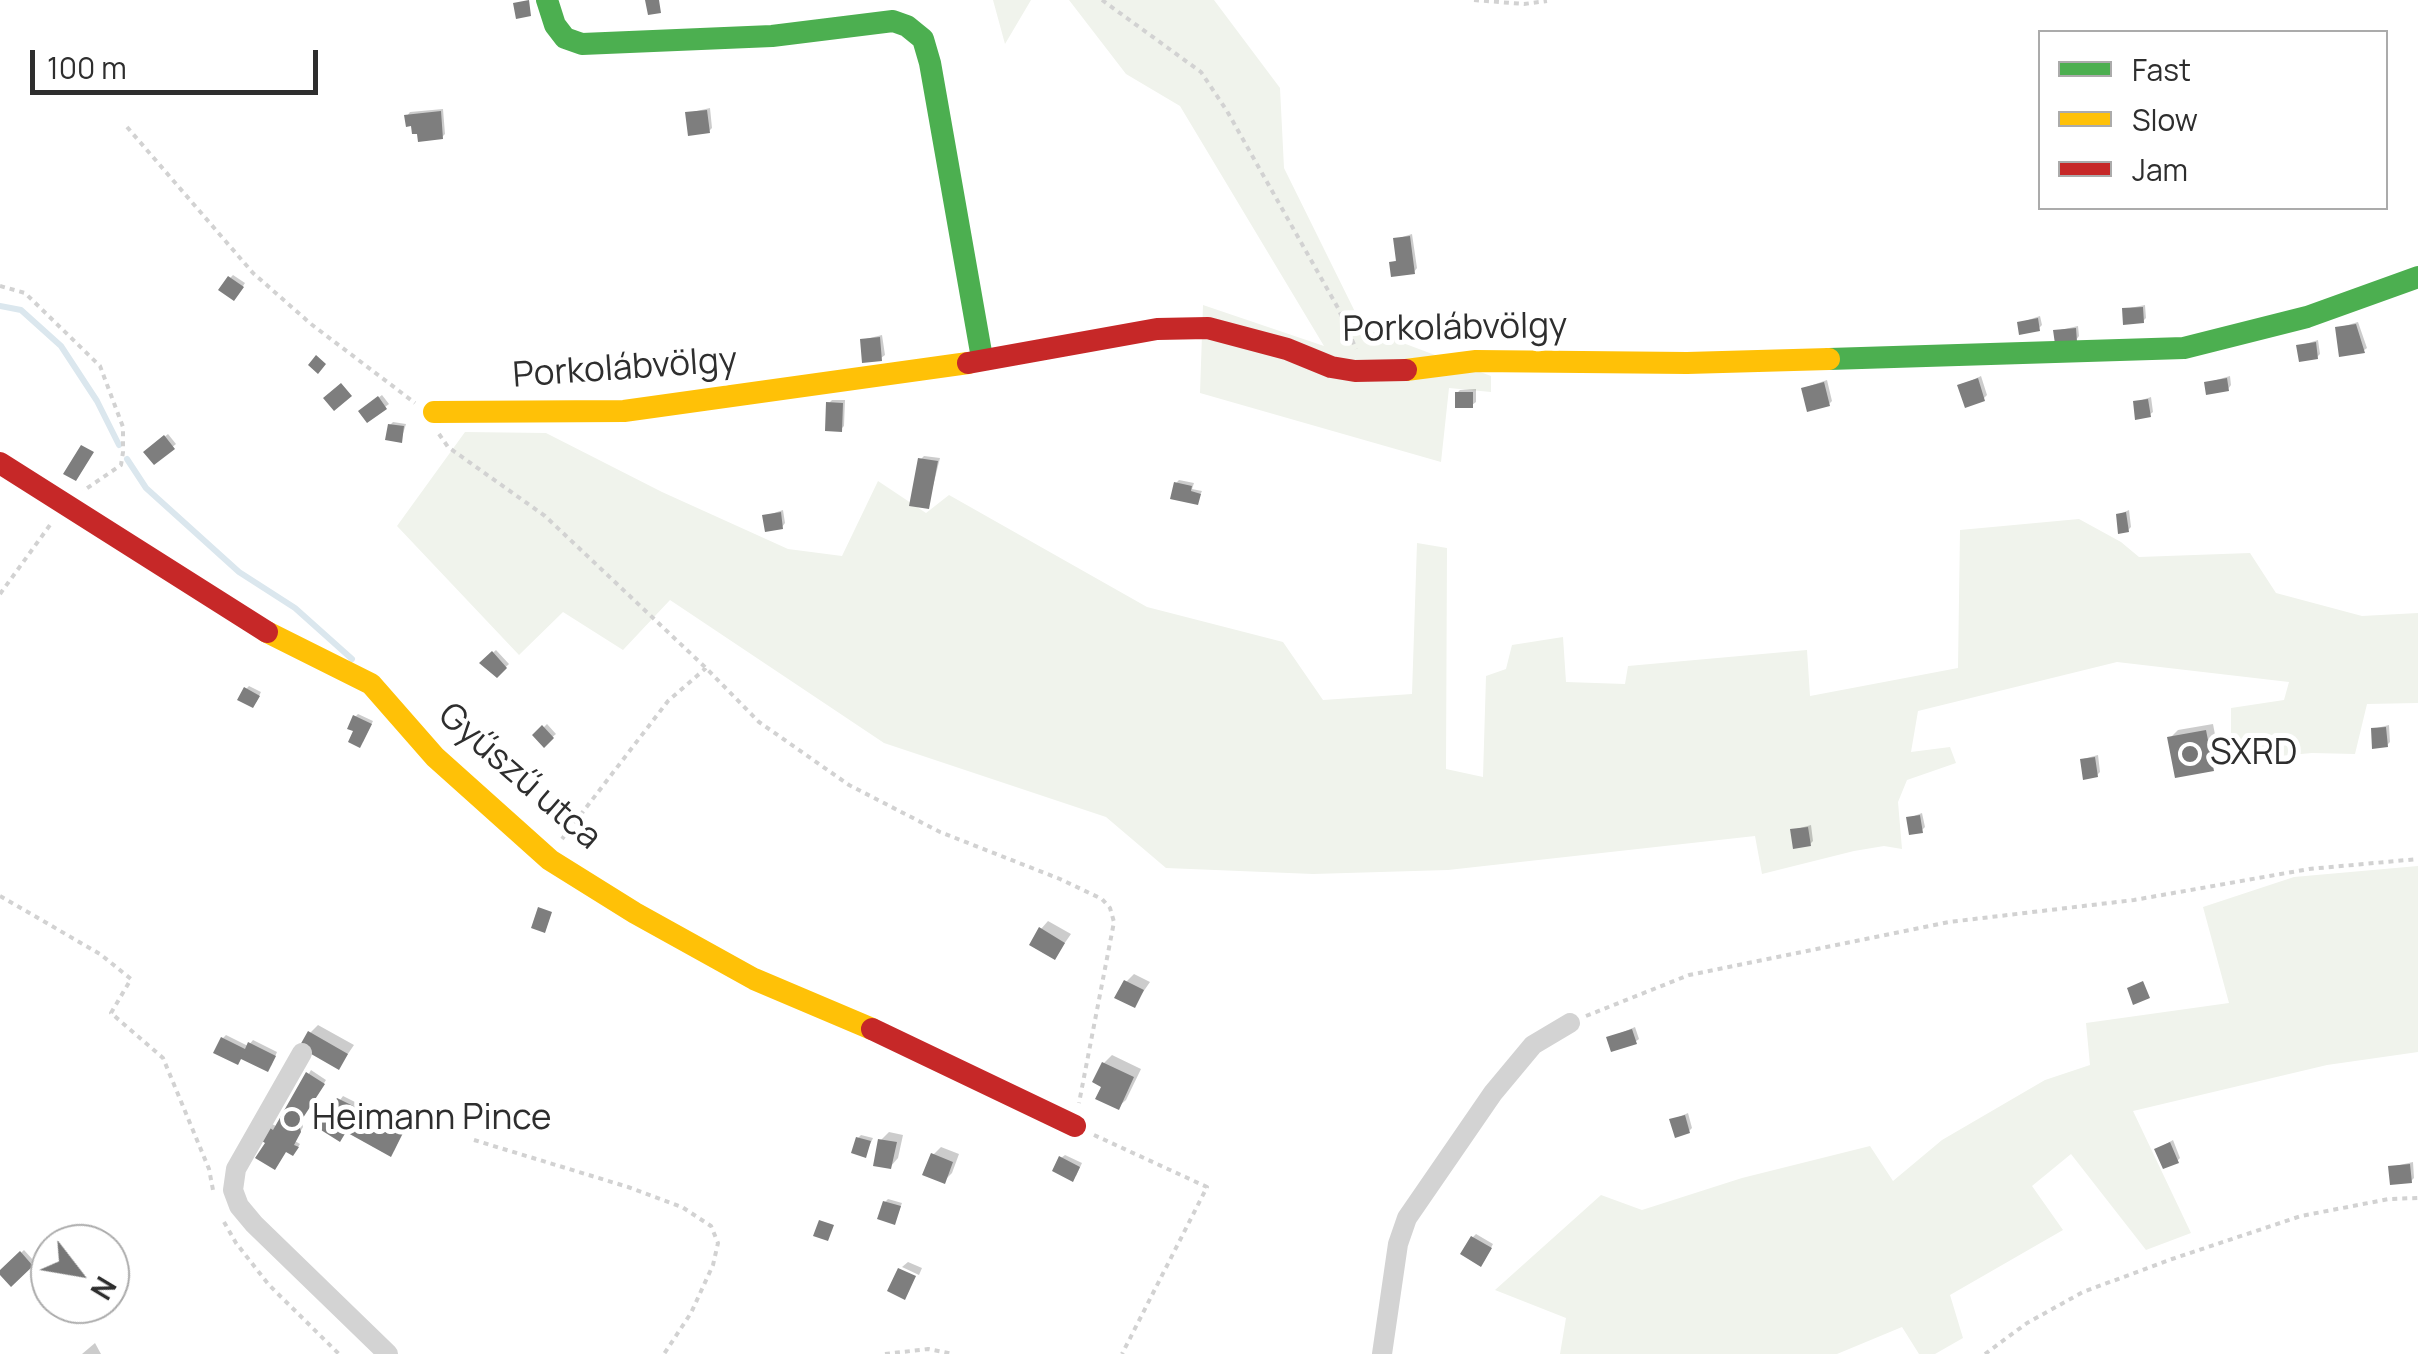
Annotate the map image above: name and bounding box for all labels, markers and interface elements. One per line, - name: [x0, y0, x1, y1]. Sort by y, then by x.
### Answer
- scale bar: [35, 30, 322, 92]
- legend: [2038, 30, 2388, 210]
- text: 100 m: [47, 47, 127, 88]
- text: Fast: [2132, 49, 2191, 90]
- text: Slow: [2132, 99, 2198, 140]
- text: Jam: [2132, 149, 2188, 190]
- street label: Porkolábvölgy: [1342, 306, 1568, 352]
- street label: Porkolábvölgy: [511, 340, 739, 398]
- street label: Gyűszű utca: [429, 695, 609, 859]
- place label: SXRD: [2210, 733, 2297, 775]
- marker: SXRD: [2179, 743, 2201, 765]
- place label: Heimann Pince: [312, 1098, 552, 1140]
- marker: Heimann Pince: [281, 1108, 303, 1130]
- north arrow: [30, 1224, 130, 1324]
- text: N: [83, 1270, 125, 1307]

